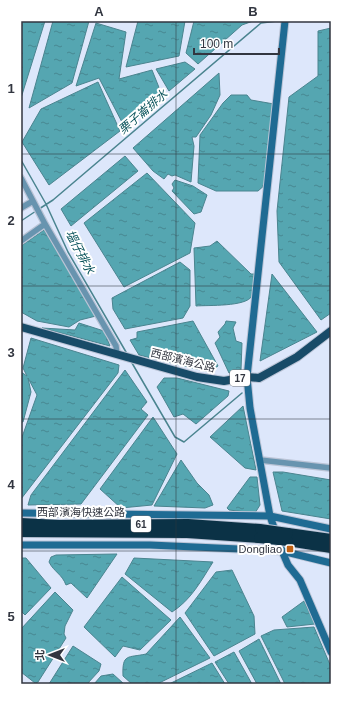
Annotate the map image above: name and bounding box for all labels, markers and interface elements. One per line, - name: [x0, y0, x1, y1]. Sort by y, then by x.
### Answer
- text: A: [94, 4, 104, 19]
- text: B: [248, 4, 258, 19]
- scale bar: [194, 30, 279, 56]
- text: 100 m: [200, 37, 233, 51]
- text: 1: [7, 81, 15, 96]
- water label: 栗子崙排水: [116, 86, 171, 137]
- text: 2: [7, 213, 15, 228]
- water label: 塭仔排水: [63, 228, 98, 277]
- text: 3: [7, 345, 15, 360]
- street label: 西部濱海公路: [150, 346, 216, 374]
- road number: 17: [230, 370, 250, 386]
- text: 4: [7, 477, 15, 492]
- street label: 西部濱海快速公路: [37, 506, 125, 518]
- road number: 61: [131, 516, 151, 532]
- place label: Dongliao: [239, 543, 282, 555]
- marker: Dongliao: [285, 544, 295, 554]
- text: 5: [7, 609, 15, 624]
- north arrow: [30, 635, 70, 675]
- text: 北: [34, 650, 46, 661]

